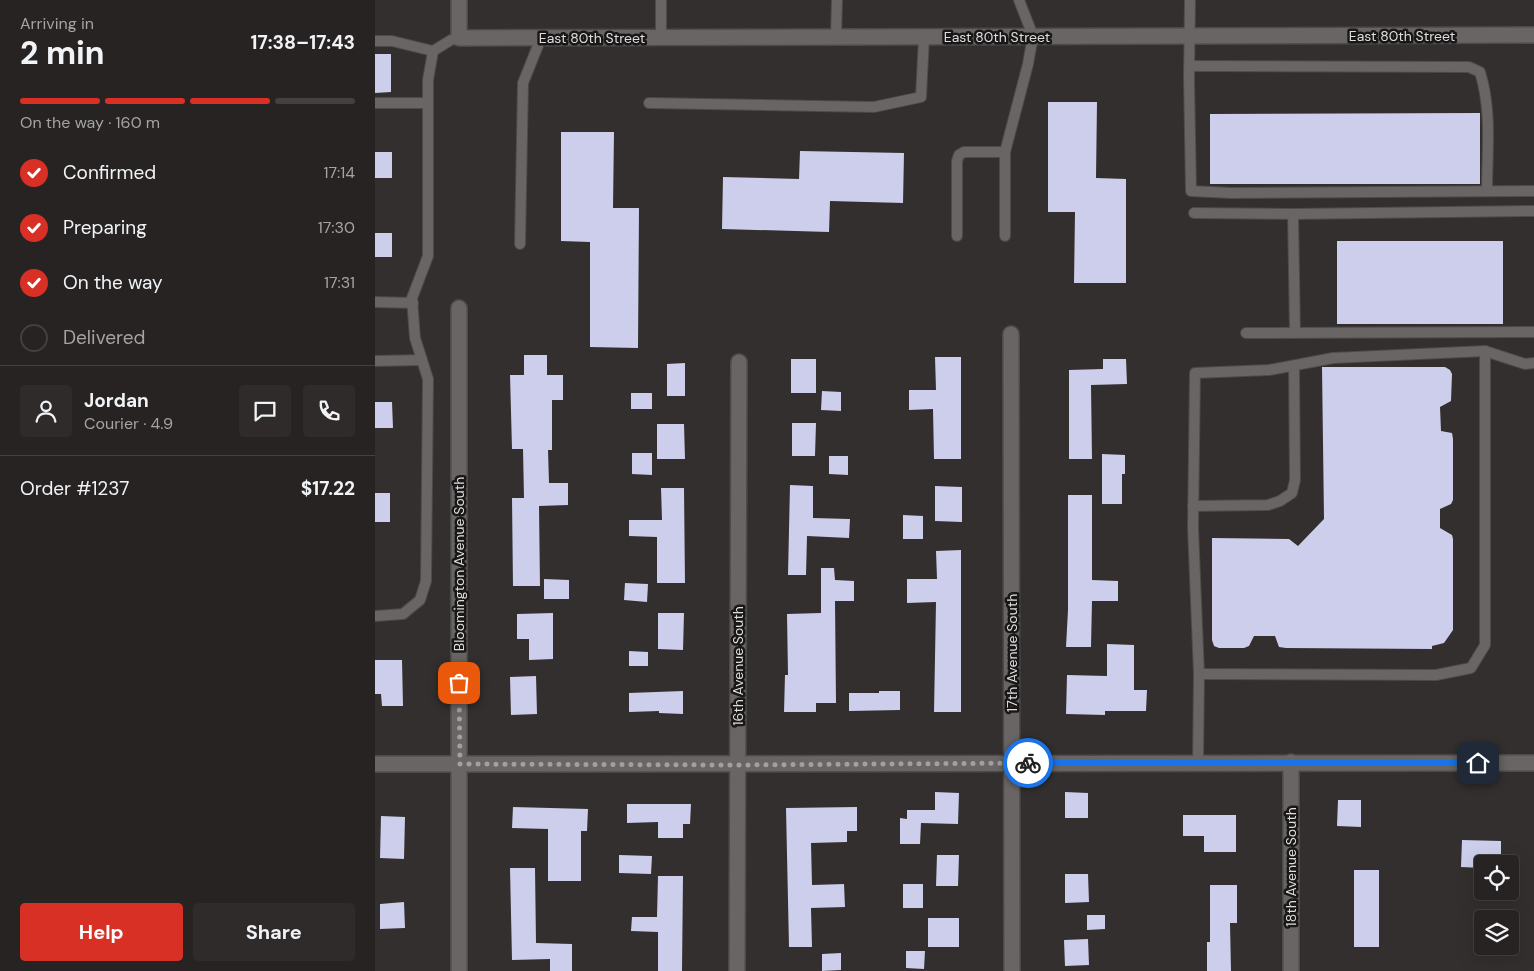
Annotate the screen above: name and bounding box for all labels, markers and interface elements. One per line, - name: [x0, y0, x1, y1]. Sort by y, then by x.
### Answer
- text: Arriving in: [20, 13, 94, 34]
- street label: East 80th Street: [1349, 27, 1455, 45]
- street label: East 80th Street: [944, 28, 1050, 46]
- street label: East 80th Street: [539, 29, 645, 47]
- text: 17:38–17:43: [251, 30, 355, 55]
- text: 2 min: [20, 32, 105, 74]
- text: On the way · 160 m: [20, 112, 160, 133]
- icon: check: [20, 159, 48, 187]
- text: Confirmed: [63, 160, 156, 185]
- text: 17:14: [324, 162, 355, 183]
- icon: check: [20, 214, 48, 242]
- text: Preparing: [63, 215, 147, 240]
- text: 17:30: [318, 217, 355, 238]
- icon: check: [20, 269, 48, 297]
- text: On the way: [63, 270, 163, 295]
- text: 17:31: [324, 272, 355, 293]
- text: Delivered: [63, 325, 145, 350]
- button: person: [20, 385, 72, 437]
- button: chat: [239, 385, 291, 437]
- button: phone: [303, 385, 355, 437]
- text: Jordan: [84, 388, 149, 413]
- text: Courier · 4.9: [84, 413, 173, 434]
- text: Order #1237: [20, 476, 129, 501]
- text: $17.22: [301, 476, 355, 501]
- street label: Bloomington Avenue South: [450, 477, 468, 651]
- street label: 17th Avenue South: [1003, 594, 1021, 712]
- street label: 16th Avenue South: [729, 606, 747, 726]
- pin: [438, 662, 480, 704]
- icon: bag: [445, 669, 473, 697]
- courier: [1003, 738, 1053, 788]
- pin: [1457, 742, 1499, 784]
- icon: bike: [1014, 749, 1042, 777]
- icon: home: [1464, 749, 1492, 777]
- street label: 18th Avenue South: [1282, 807, 1300, 927]
- map controls: [1474, 855, 1519, 955]
- button: locate: [1474, 855, 1519, 900]
- button: Help: [20, 903, 183, 961]
- button: Share: [193, 903, 355, 961]
- button: layers: [1474, 910, 1519, 955]

